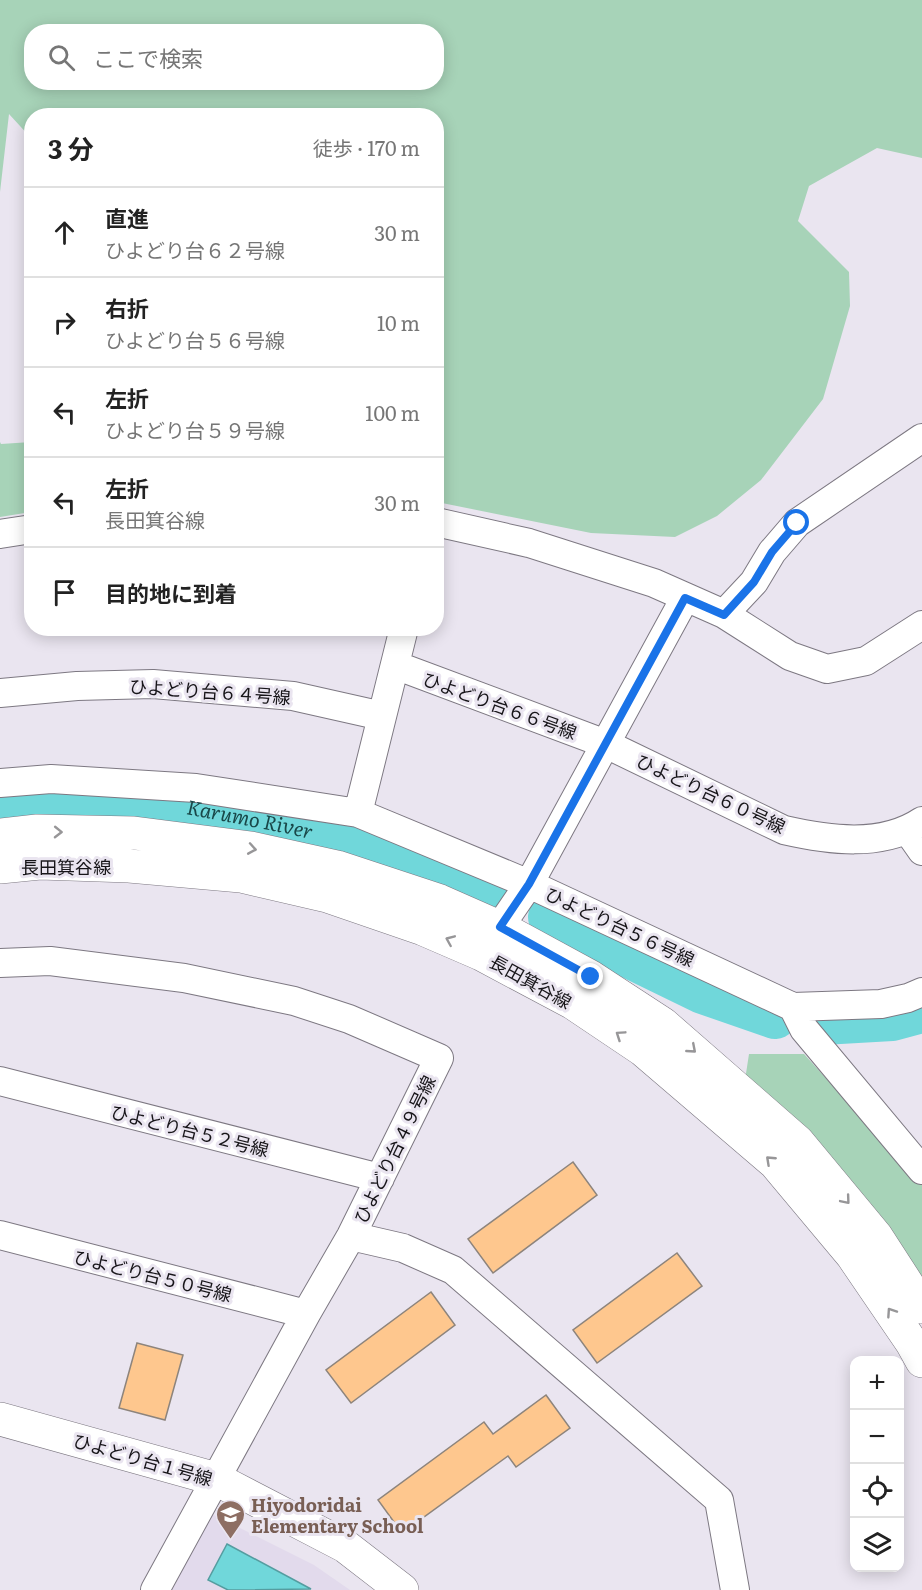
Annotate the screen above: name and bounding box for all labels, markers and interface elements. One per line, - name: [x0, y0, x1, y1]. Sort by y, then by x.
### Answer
- search box: [24, 24, 444, 90]
- icon: search: [45, 41, 78, 74]
- text: ここで検索: [93, 41, 203, 74]
- text: 3 分: [48, 128, 94, 167]
- text: 徒歩 · 170 m: [313, 132, 420, 162]
- text: 直進: [105, 201, 149, 234]
- icon: ahead: [48, 216, 81, 249]
- text: 30 m: [374, 217, 420, 247]
- text: ひよどり台６２号線: [105, 234, 285, 264]
- text: 右折: [105, 291, 149, 324]
- icon: right: [48, 306, 81, 339]
- text: 10 m: [377, 307, 420, 337]
- text: ひよどり台５６号線: [105, 324, 285, 354]
- text: 左折: [105, 381, 149, 414]
- icon: left: [48, 396, 81, 429]
- text: 100 m: [365, 397, 420, 427]
- text: ひよどり台５９号線: [105, 414, 285, 444]
- text: 左折: [105, 471, 149, 504]
- icon: left: [48, 486, 81, 519]
- text: 30 m: [374, 487, 420, 517]
- text: 長田箕谷線: [105, 504, 205, 534]
- route start: [783, 509, 809, 535]
- icon: arrive: [48, 576, 81, 609]
- text: 目的地に到着: [105, 576, 237, 609]
- street label: ひよどり台６６号線: [419, 665, 581, 745]
- street label: ひよどり台６４号線: [128, 672, 292, 710]
- street label: ひよどり台６０号線: [632, 747, 790, 839]
- water label: Karumo River: [185, 790, 317, 845]
- one-way arrow: [54, 826, 63, 838]
- one-way arrow: [247, 842, 257, 855]
- street label: 長田箕谷線: [21, 853, 111, 880]
- street label: ひよどり台５６号線: [541, 880, 699, 972]
- one-way arrow: [445, 935, 456, 947]
- street label: 長田箕谷線: [485, 947, 577, 1015]
- route end: [577, 963, 603, 989]
- one-way arrow: [616, 1031, 627, 1042]
- one-way arrow: [685, 1042, 696, 1053]
- street label: ひよどり台４９号線: [346, 1070, 442, 1228]
- street label: ひよどり台５２号線: [108, 1097, 272, 1163]
- one-way arrow: [766, 1156, 777, 1167]
- one-way arrow: [839, 1193, 850, 1204]
- street label: ひよどり台５０号線: [71, 1242, 235, 1308]
- one-way arrow: [887, 1307, 898, 1318]
- map controls: [850, 1356, 904, 1572]
- button: +: [850, 1356, 904, 1410]
- button: −: [850, 1410, 904, 1464]
- street label: ひよどり台１号線: [70, 1426, 216, 1492]
- button: locate: [850, 1464, 904, 1518]
- place label: Hiyodoridai Elementary School: [251, 1491, 424, 1539]
- school or university icon: Hiyodoridai Elementary School: [214, 1498, 246, 1540]
- button: layers: [850, 1518, 904, 1572]

